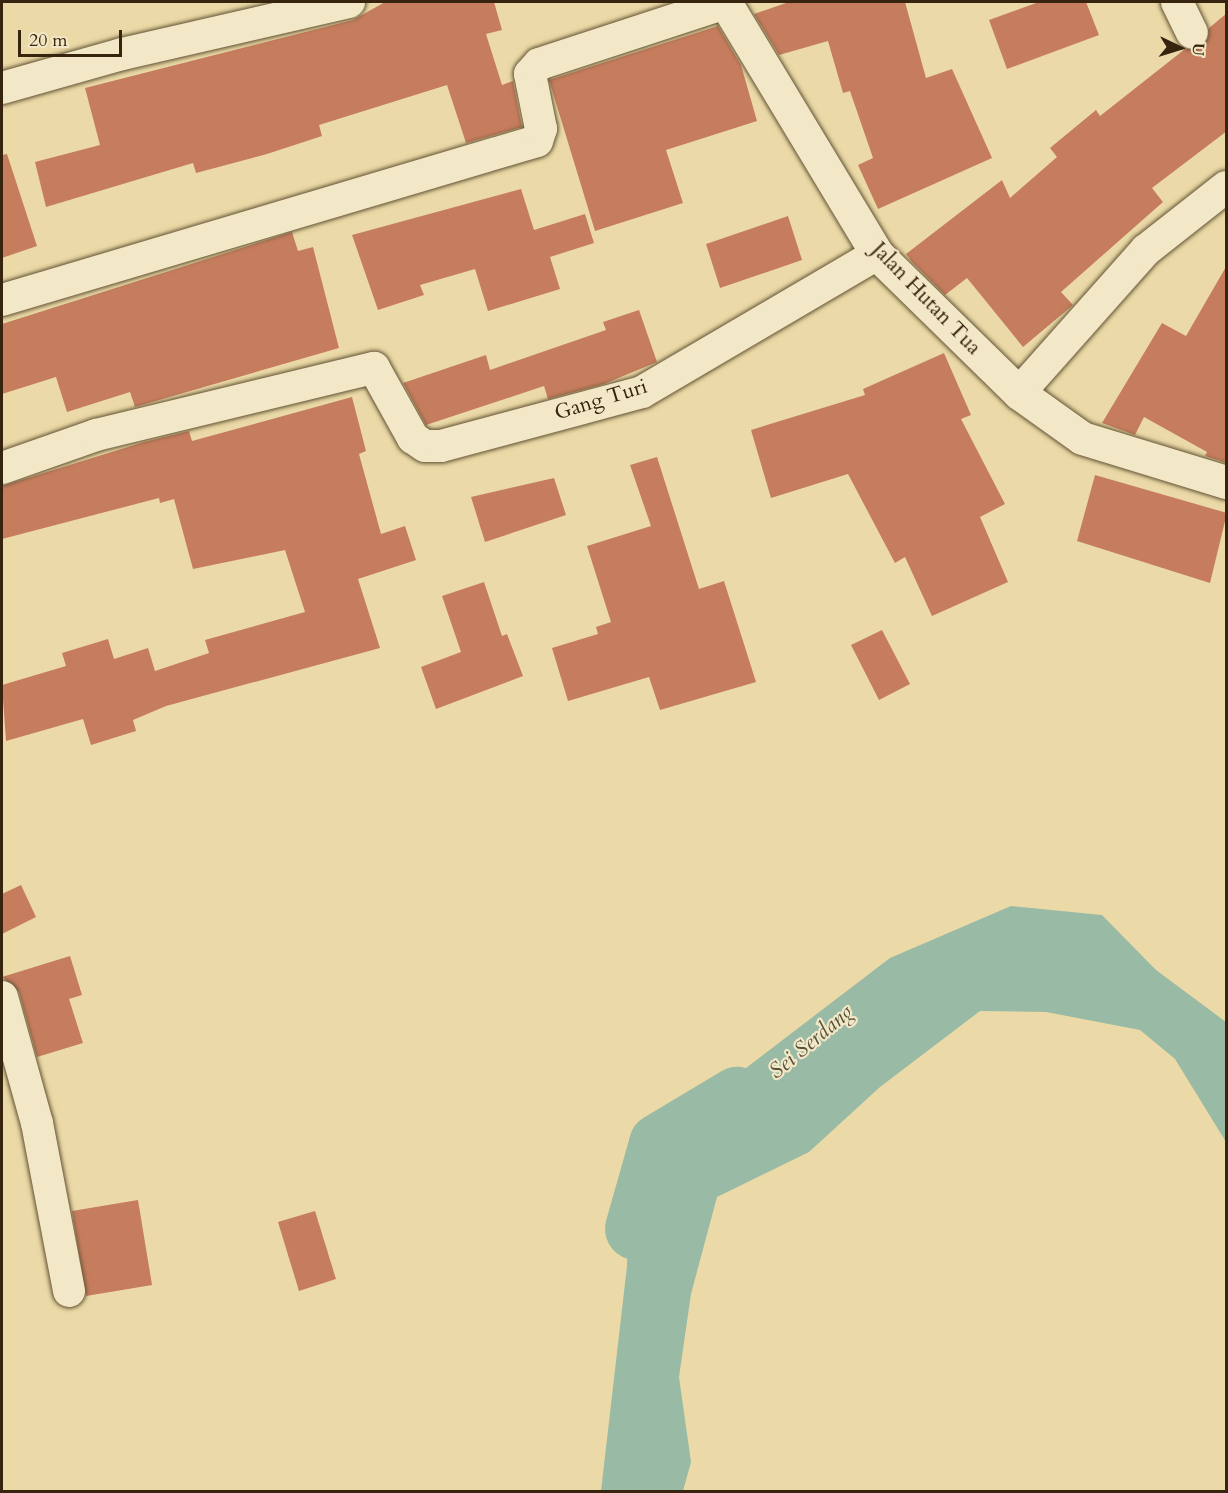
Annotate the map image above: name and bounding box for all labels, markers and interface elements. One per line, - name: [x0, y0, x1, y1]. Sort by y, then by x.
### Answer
- scale bar: [21, 18, 124, 56]
- north arrow: [1150, 18, 1210, 78]
- text: 20 m: [29, 28, 68, 53]
- text: U: [1187, 42, 1209, 57]
- street label: Jalan Hutan Tua: [866, 238, 986, 360]
- street label: Gang Turi: [552, 374, 650, 426]
- water label: Sei Serdang: [764, 999, 858, 1085]

